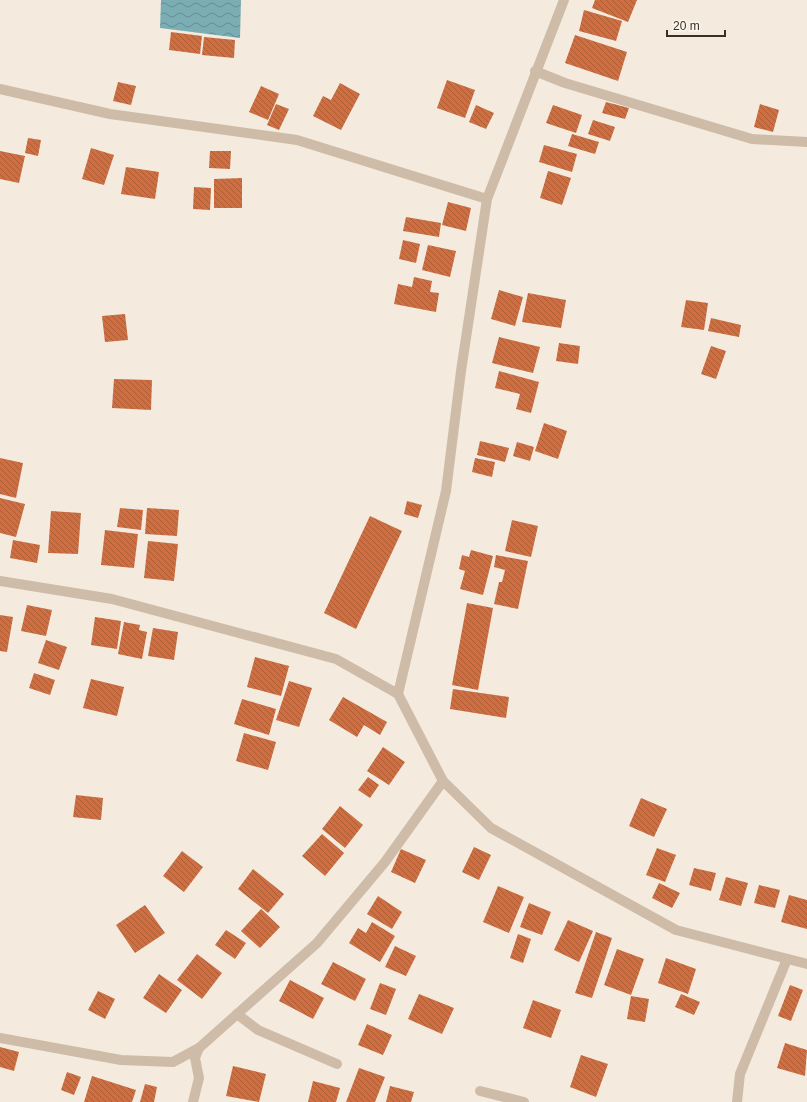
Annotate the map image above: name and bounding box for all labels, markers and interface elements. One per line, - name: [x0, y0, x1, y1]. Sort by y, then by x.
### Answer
- scale bar: [667, 12, 725, 38]
- text: 20 m: [673, 19, 700, 33]

